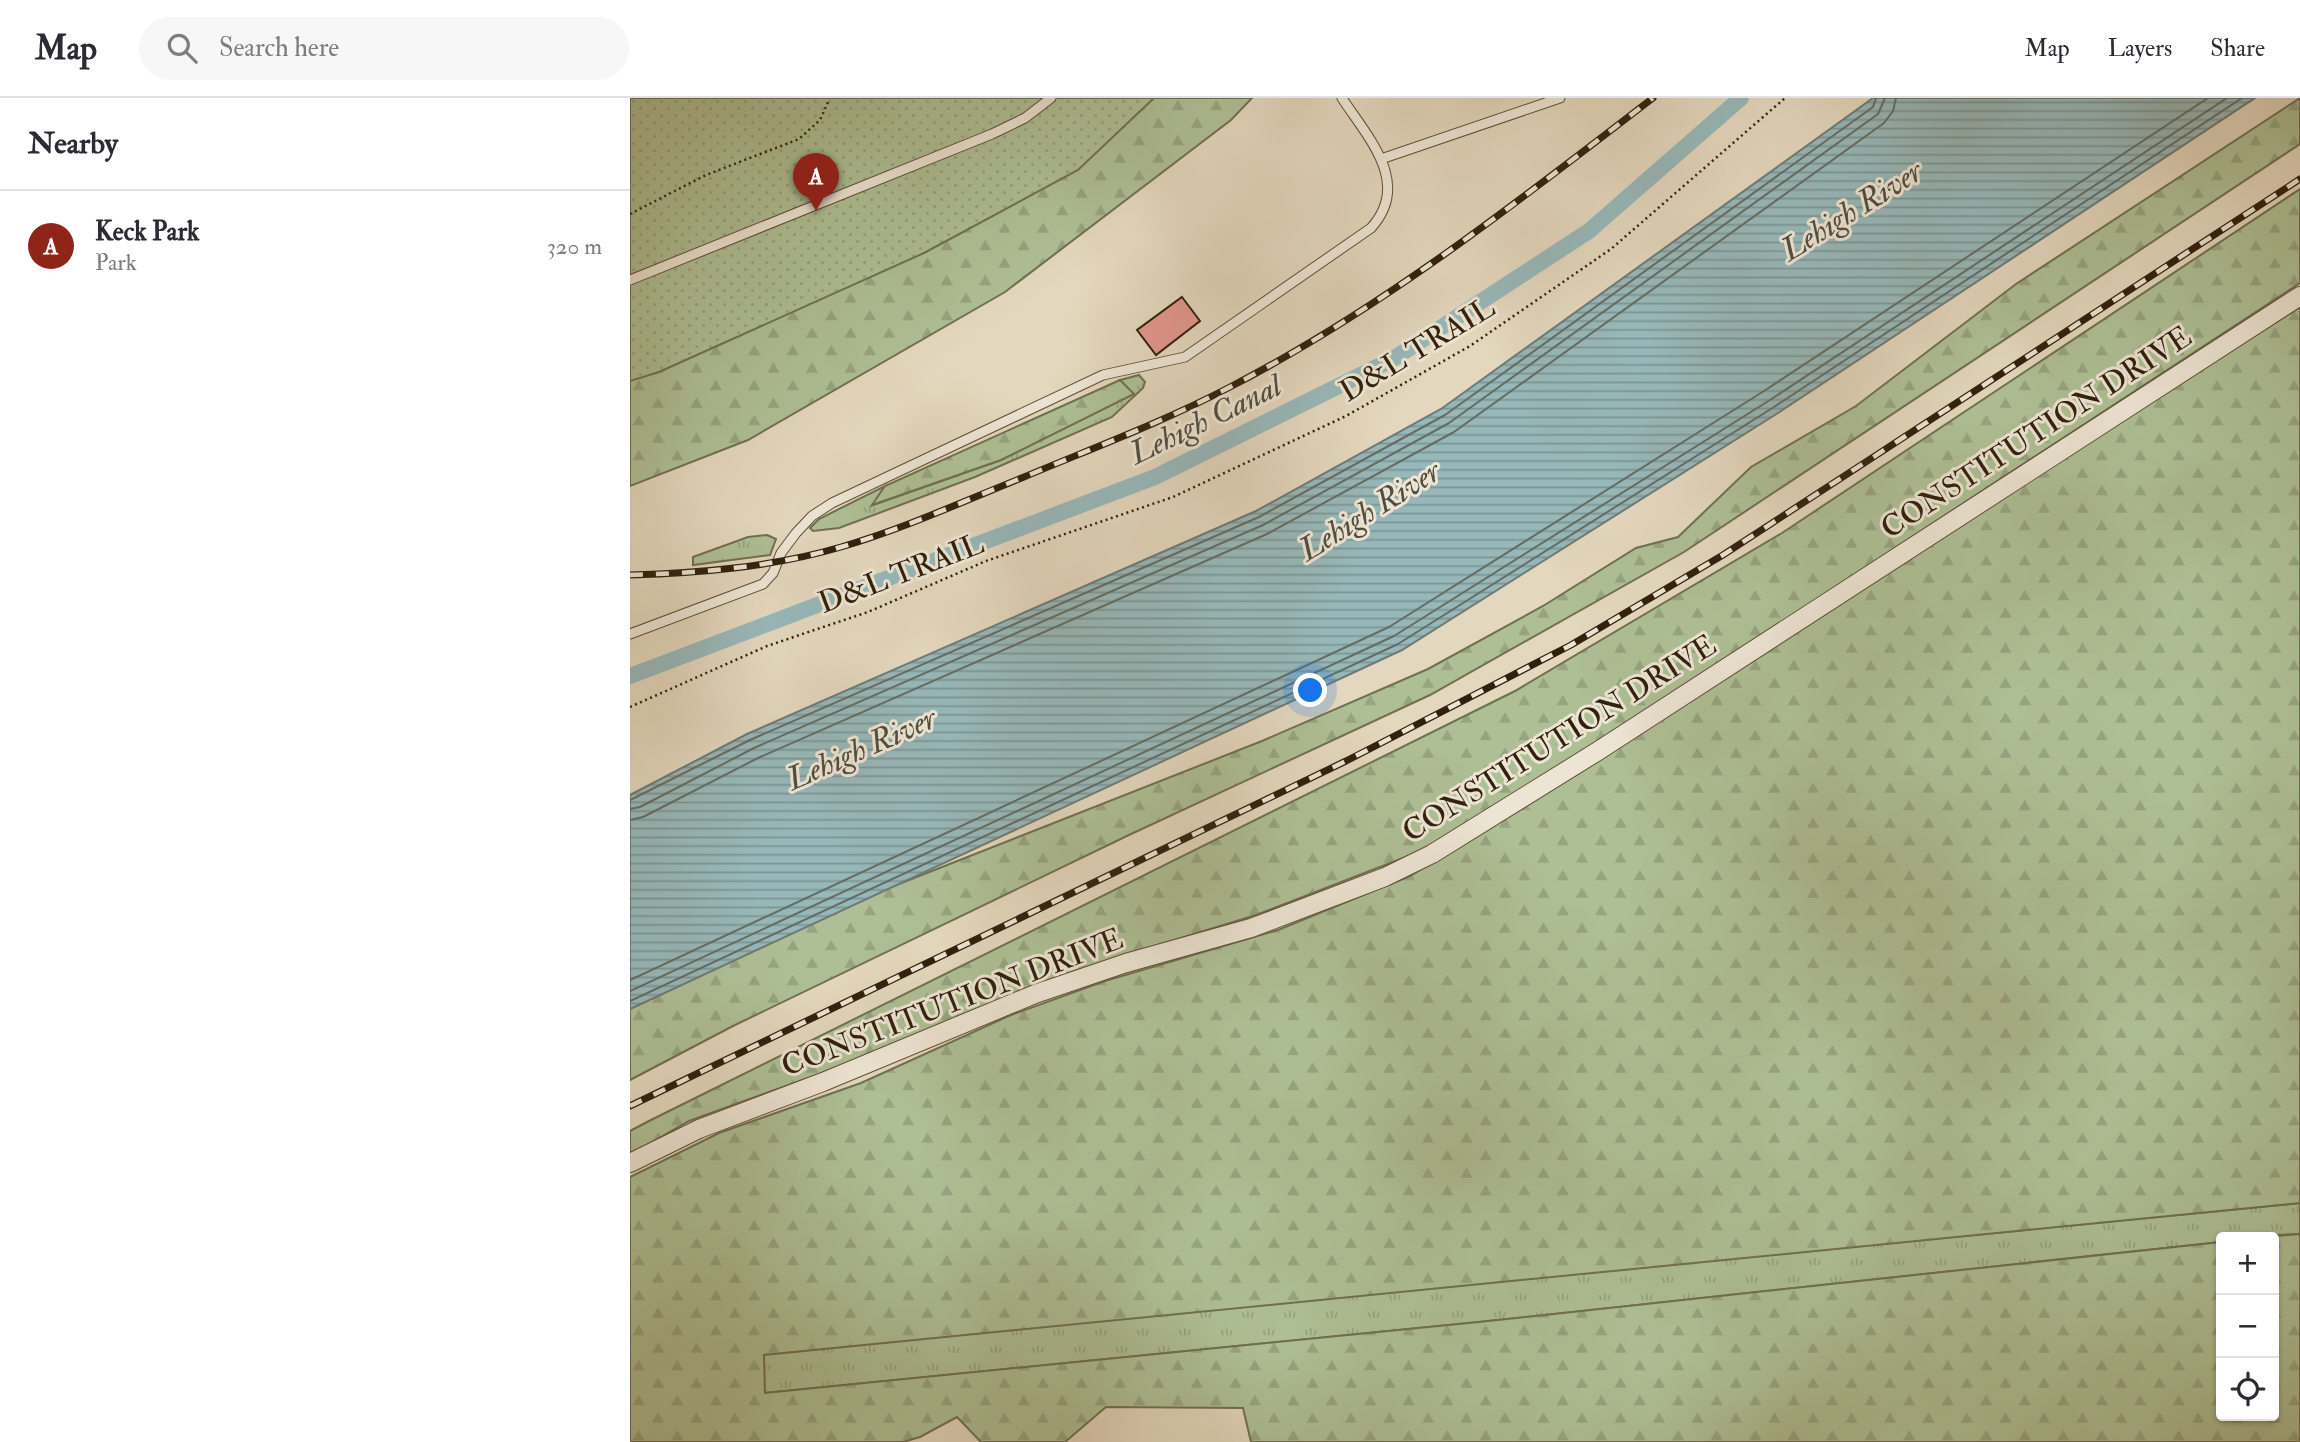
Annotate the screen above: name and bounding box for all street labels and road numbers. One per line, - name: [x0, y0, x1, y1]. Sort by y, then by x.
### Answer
- street label: D&L TRAIL: [1333, 289, 1502, 410]
- street label: CONSTITUTION DRIVE: [1874, 318, 2199, 547]
- street label: D&L TRAIL: [813, 525, 989, 622]
- street label: CONSTITUTION DRIVE: [1396, 627, 1723, 850]
- street label: CONSTITUTION DRIVE: [776, 920, 1128, 1085]

